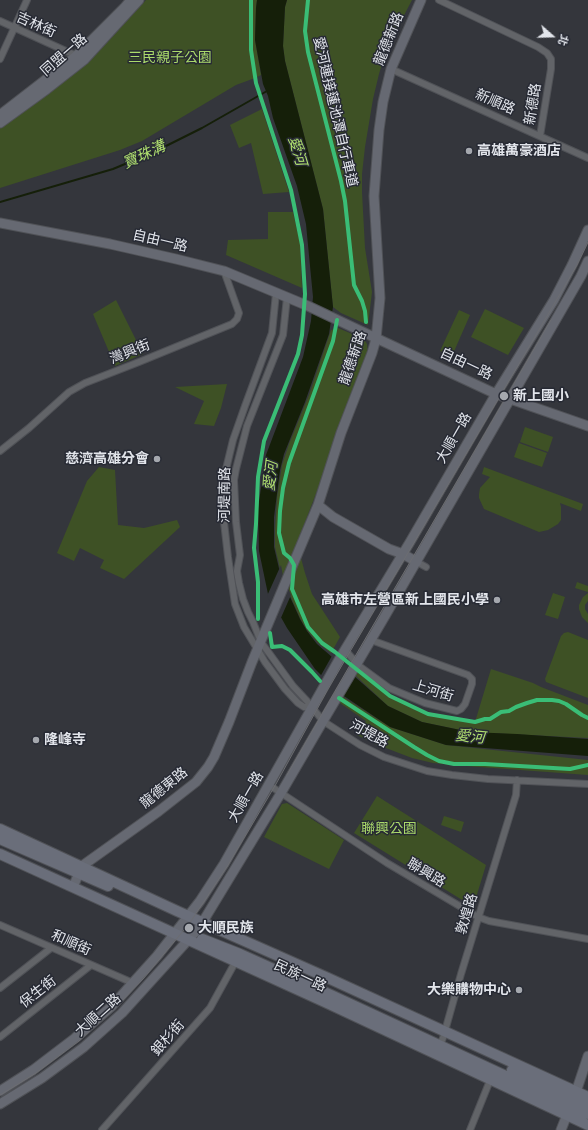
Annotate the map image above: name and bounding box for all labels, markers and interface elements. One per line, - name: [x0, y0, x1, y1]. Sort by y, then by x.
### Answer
- street label: 吉林街: [13, 9, 59, 41]
- street label: 龍德新路: [371, 10, 407, 68]
- north arrow: [532, 16, 572, 56]
- street label: 同盟一路: [37, 30, 91, 80]
- text: 北: [555, 33, 572, 48]
- street label: 愛河連接蓮池潭自行車道: [309, 35, 361, 189]
- park label: 三民親子公園: [128, 50, 212, 66]
- street label: 新德路: [521, 82, 545, 126]
- street label: 新順路: [472, 86, 518, 118]
- water label: 愛河: [284, 134, 310, 168]
- water label: 寶珠溝: [120, 137, 168, 173]
- place label: 高雄萬豪酒店: [477, 143, 561, 159]
- marker: 高雄萬豪酒店: [464, 146, 474, 156]
- street label: 自由一路: [131, 227, 189, 255]
- street label: 龍德新路: [336, 329, 370, 387]
- street label: 灣興街: [107, 336, 153, 368]
- street label: 自由一路: [437, 345, 495, 383]
- place label: 新上國小: [513, 388, 569, 404]
- marker: 新上國小: [498, 390, 510, 402]
- street label: 大順一路: [433, 410, 475, 466]
- place label: 慈濟高雄分會: [65, 451, 149, 467]
- marker: 慈濟高雄分會: [152, 454, 162, 464]
- water label: 愛河: [260, 460, 282, 492]
- street label: 河堤南路: [216, 467, 234, 523]
- place label: 高雄市左營區新上國民小學: [321, 592, 489, 608]
- marker: 高雄市左營區新上國民小學: [492, 595, 502, 605]
- street label: 上河街: [410, 677, 456, 705]
- street label: 河堤路: [347, 716, 391, 752]
- water label: 愛河: [454, 727, 486, 747]
- place label: 隆峰寺: [44, 732, 86, 748]
- marker: 隆峰寺: [31, 735, 41, 745]
- street label: 龍德東路: [137, 764, 191, 812]
- street label: 大順一路: [225, 769, 267, 825]
- park label: 聯興公園: [361, 821, 417, 837]
- street label: 聯興路: [404, 855, 448, 891]
- street label: 敦煌路: [453, 891, 481, 937]
- place label: 大順民族: [198, 920, 254, 936]
- marker: 大順民族: [183, 922, 195, 934]
- street label: 和順街: [48, 927, 94, 959]
- street label: 民族一路: [271, 957, 329, 995]
- street label: 保生街: [16, 972, 60, 1012]
- place label: 大樂購物中心: [427, 982, 511, 998]
- marker: 大樂購物中心: [514, 985, 524, 995]
- street label: 大順二路: [72, 990, 124, 1040]
- street label: 銀杉街: [148, 1017, 188, 1059]

